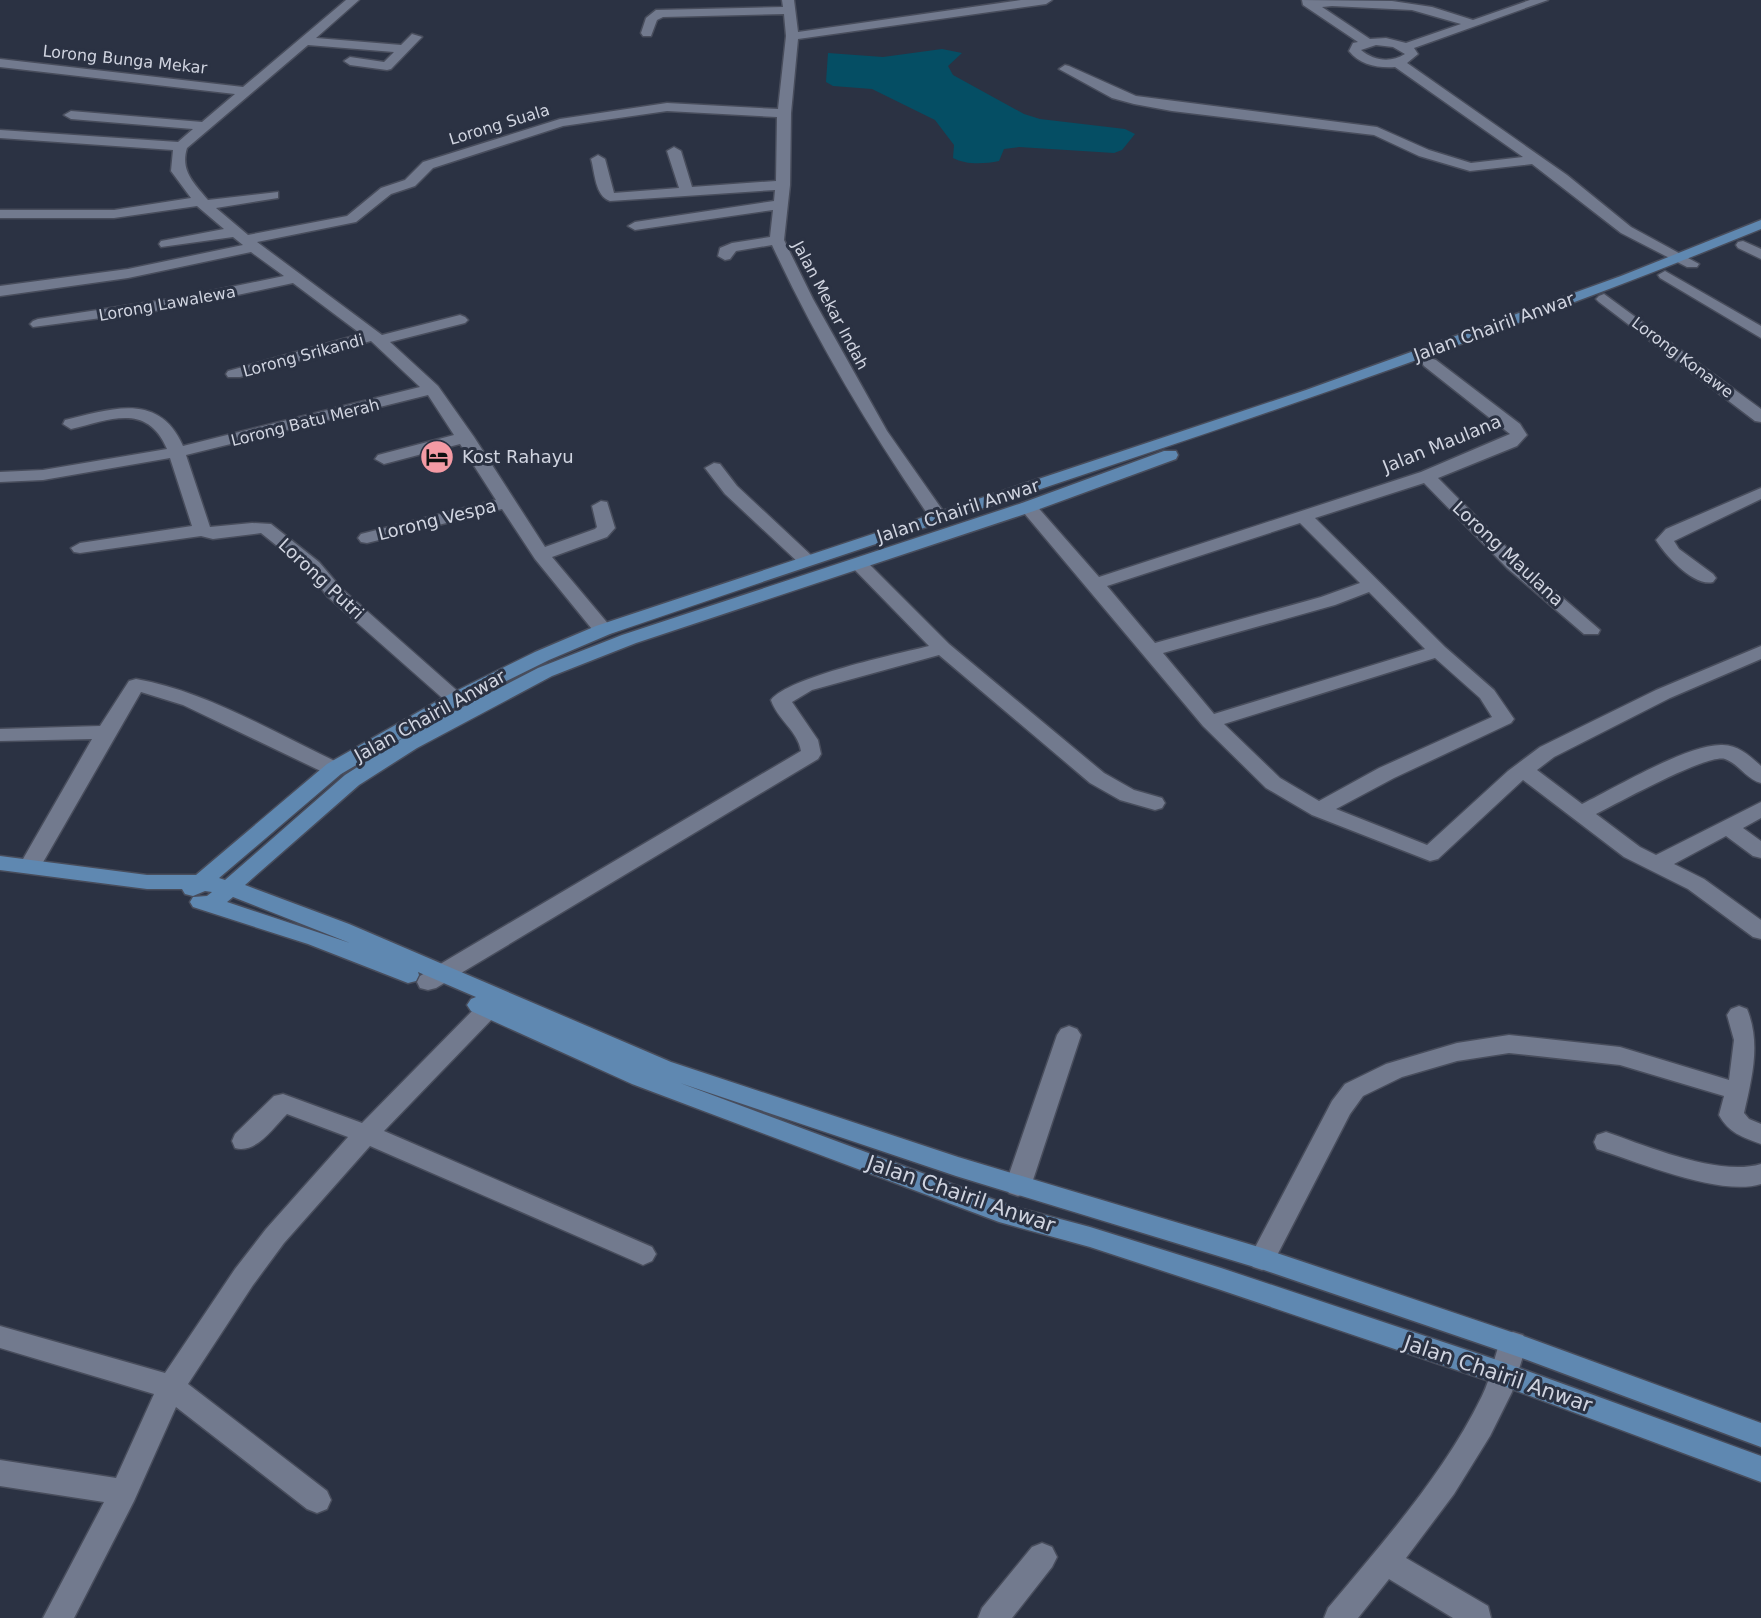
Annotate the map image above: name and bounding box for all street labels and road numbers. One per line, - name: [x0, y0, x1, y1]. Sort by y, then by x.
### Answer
- street label: Lorong Bunga Mekar: [42, 41, 208, 78]
- street label: Lorong Suala: [447, 100, 552, 149]
- street label: Jalan Mekar Indah: [788, 237, 873, 373]
- street label: Lorong Lawalewa: [97, 282, 237, 325]
- street label: Jalan Chairil Anwar: [1410, 287, 1578, 366]
- street label: Lorong Konawe: [1628, 313, 1737, 402]
- street label: Lorong Srikandi: [241, 330, 366, 381]
- street label: Lorong Batu Merah: [229, 395, 381, 450]
- street label: Jalan Maulana: [1379, 410, 1504, 477]
- street label: Jalan Chairil Anwar: [873, 474, 1042, 547]
- street label: Lorong Vespa: [376, 495, 498, 544]
- street label: Lorong Maulana: [1449, 497, 1568, 610]
- street label: Lorong Putri: [274, 534, 368, 623]
- street label: Jalan Chairil Anwar: [350, 665, 509, 766]
- street label: Jalan Chairil Anwar: [862, 1150, 1059, 1238]
- street label: Jalan Chairil Anwar: [1399, 1330, 1596, 1418]

